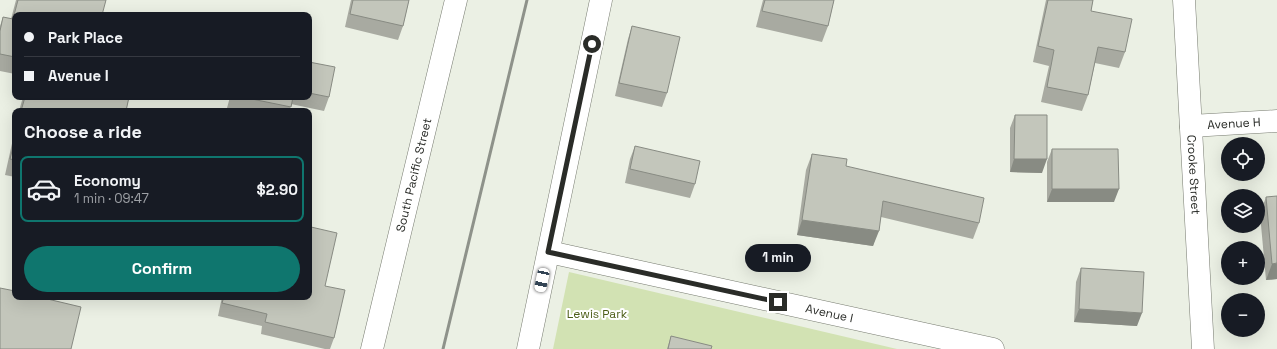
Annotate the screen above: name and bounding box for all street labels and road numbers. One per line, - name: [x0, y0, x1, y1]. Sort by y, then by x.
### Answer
- street label: Avenue H: [1207, 114, 1261, 133]
- street label: South Pacific Street: [392, 116, 435, 234]
- street label: Crooke Street: [1183, 134, 1204, 215]
- street label: Avenue I: [804, 300, 855, 326]

